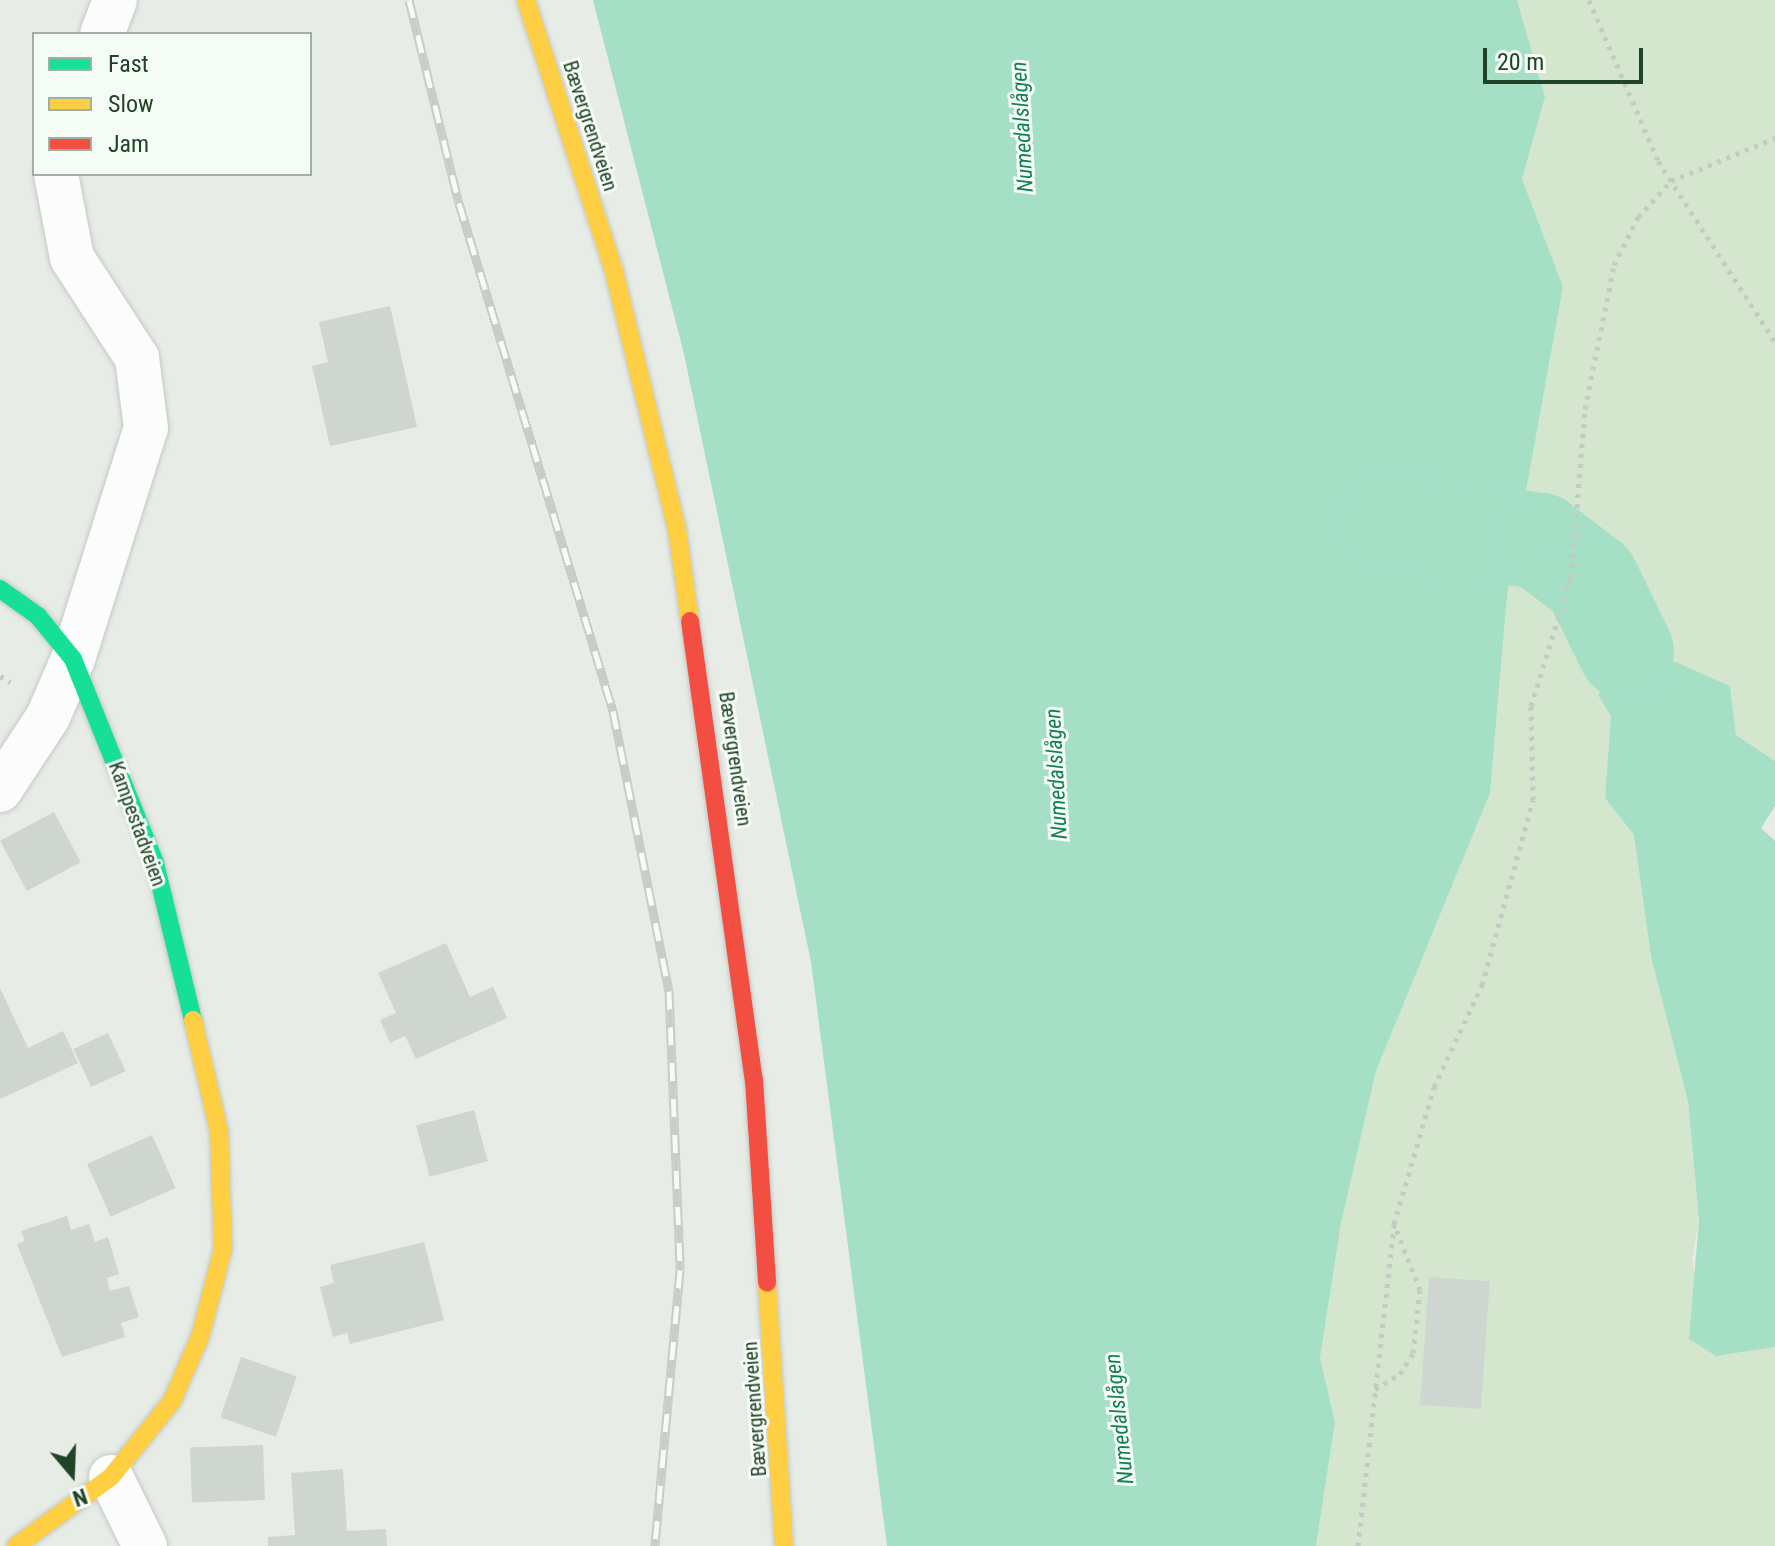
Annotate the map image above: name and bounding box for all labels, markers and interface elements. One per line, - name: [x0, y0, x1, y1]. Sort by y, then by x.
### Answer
- legend: [32, 32, 312, 176]
- scale bar: [1487, 32, 1647, 82]
- text: 20 m: [1497, 48, 1544, 76]
- text: Fast: [108, 50, 149, 78]
- street label: Bævergrendveien: [558, 58, 622, 194]
- water label: Numedalslågen: [1005, 61, 1039, 193]
- text: Slow: [108, 90, 154, 118]
- text: Jam: [108, 130, 149, 158]
- street label: Bævergrendveien: [714, 690, 756, 828]
- water label: Numedalslågen: [1039, 708, 1073, 840]
- street label: Kampestadveien: [103, 758, 171, 890]
- street label: Bævergrendveien: [738, 1341, 772, 1477]
- water label: Numedalslågen: [1099, 1352, 1139, 1486]
- north arrow: [32, 1434, 112, 1514]
- text: N: [70, 1483, 90, 1511]

